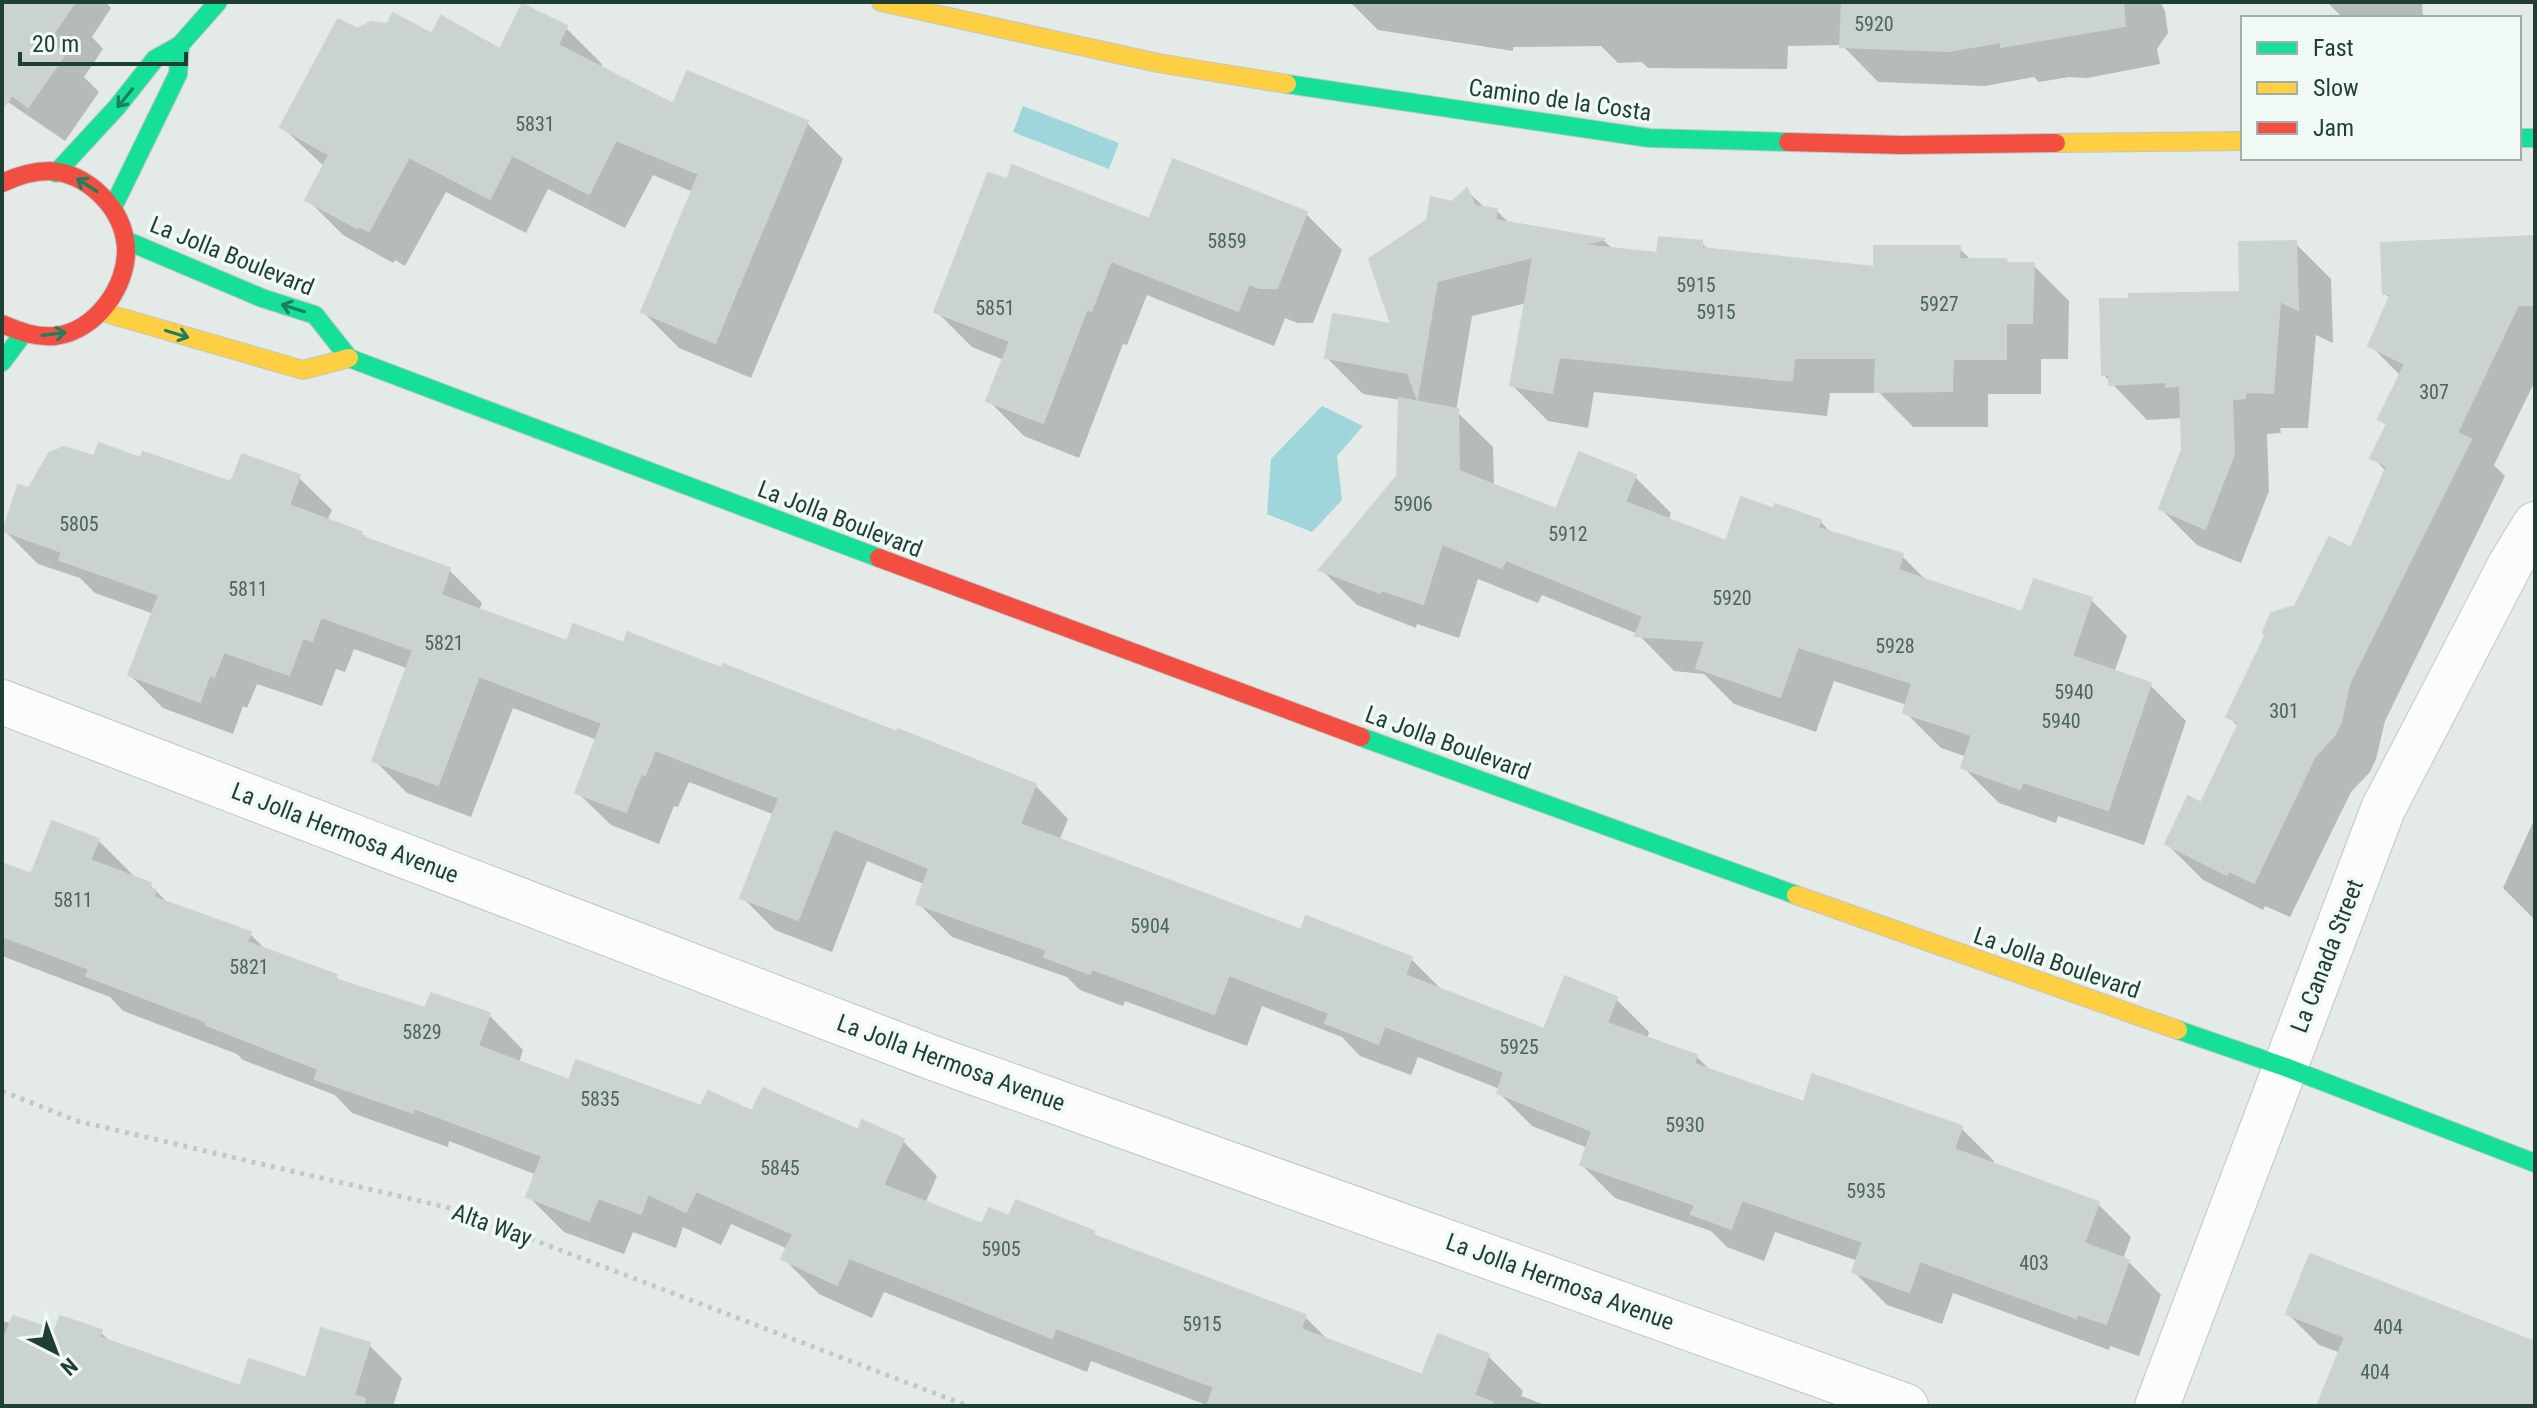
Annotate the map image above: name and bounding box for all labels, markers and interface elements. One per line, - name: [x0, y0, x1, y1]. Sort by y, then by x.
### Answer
- house number: 5920: [1854, 12, 1894, 36]
- scale bar: [20, 16, 186, 66]
- legend: [2241, 16, 2521, 160]
- text: 20 m: [32, 30, 79, 58]
- text: Fast: [2313, 34, 2354, 62]
- street label: Camino de la Costa: [1467, 73, 1653, 127]
- text: Slow: [2313, 74, 2359, 102]
- one-way arrow: [116, 87, 134, 108]
- house number: 5831: [515, 112, 555, 136]
- text: Jam: [2313, 114, 2354, 142]
- one-way arrow: [77, 177, 99, 194]
- street label: La Jolla Boulevard: [146, 210, 318, 302]
- house number: 5859: [1207, 229, 1247, 253]
- house number: 5915: [1676, 273, 1716, 297]
- house number: 5927: [1919, 292, 1959, 316]
- house number: 5851: [975, 296, 1015, 320]
- one-way arrow: [281, 299, 306, 314]
- house number: 5915: [1696, 300, 1736, 324]
- one-way arrow: [41, 326, 67, 341]
- one-way arrow: [164, 328, 189, 342]
- house number: 307: [2419, 380, 2449, 404]
- street label: La Jolla Boulevard: [754, 475, 926, 563]
- house number: 5906: [1393, 492, 1433, 516]
- house number: 5805: [59, 512, 99, 536]
- house number: 5912: [1548, 522, 1588, 546]
- house number: 5811: [228, 577, 268, 601]
- house number: 5920: [1712, 586, 1752, 610]
- house number: 5821: [424, 631, 464, 655]
- house number: 5928: [1875, 634, 1915, 658]
- house number: 5940: [2054, 680, 2094, 704]
- house number: 301: [2269, 699, 2299, 723]
- street label: La Jolla Boulevard: [1361, 700, 1535, 786]
- house number: 5940: [2041, 709, 2081, 733]
- street label: La Jolla Hermosa Avenue: [228, 777, 462, 889]
- street label: La Canada Street: [2285, 875, 2369, 1037]
- house number: 5811: [53, 888, 93, 912]
- house number: 5904: [1130, 914, 1170, 938]
- street label: La Jolla Boulevard: [1970, 921, 2144, 1005]
- house number: 5821: [229, 955, 269, 979]
- street label: La Jolla Hermosa Avenue: [833, 1009, 1069, 1117]
- house number: 5829: [402, 1020, 442, 1044]
- house number: 5925: [1499, 1035, 1539, 1059]
- house number: 5835: [580, 1087, 620, 1111]
- house number: 5930: [1665, 1113, 1705, 1137]
- house number: 5845: [760, 1156, 800, 1180]
- house number: 5935: [1846, 1179, 1886, 1203]
- street label: Alta Way: [448, 1198, 536, 1252]
- street label: La Jolla Hermosa Avenue: [1442, 1228, 1678, 1336]
- house number: 5905: [981, 1237, 1021, 1261]
- house number: 403: [2019, 1251, 2049, 1275]
- north arrow: [16, 1312, 96, 1392]
- house number: 5915: [1182, 1312, 1222, 1336]
- house number: 404: [2373, 1315, 2403, 1339]
- text: N: [56, 1353, 82, 1380]
- house number: 404: [2360, 1360, 2390, 1384]

